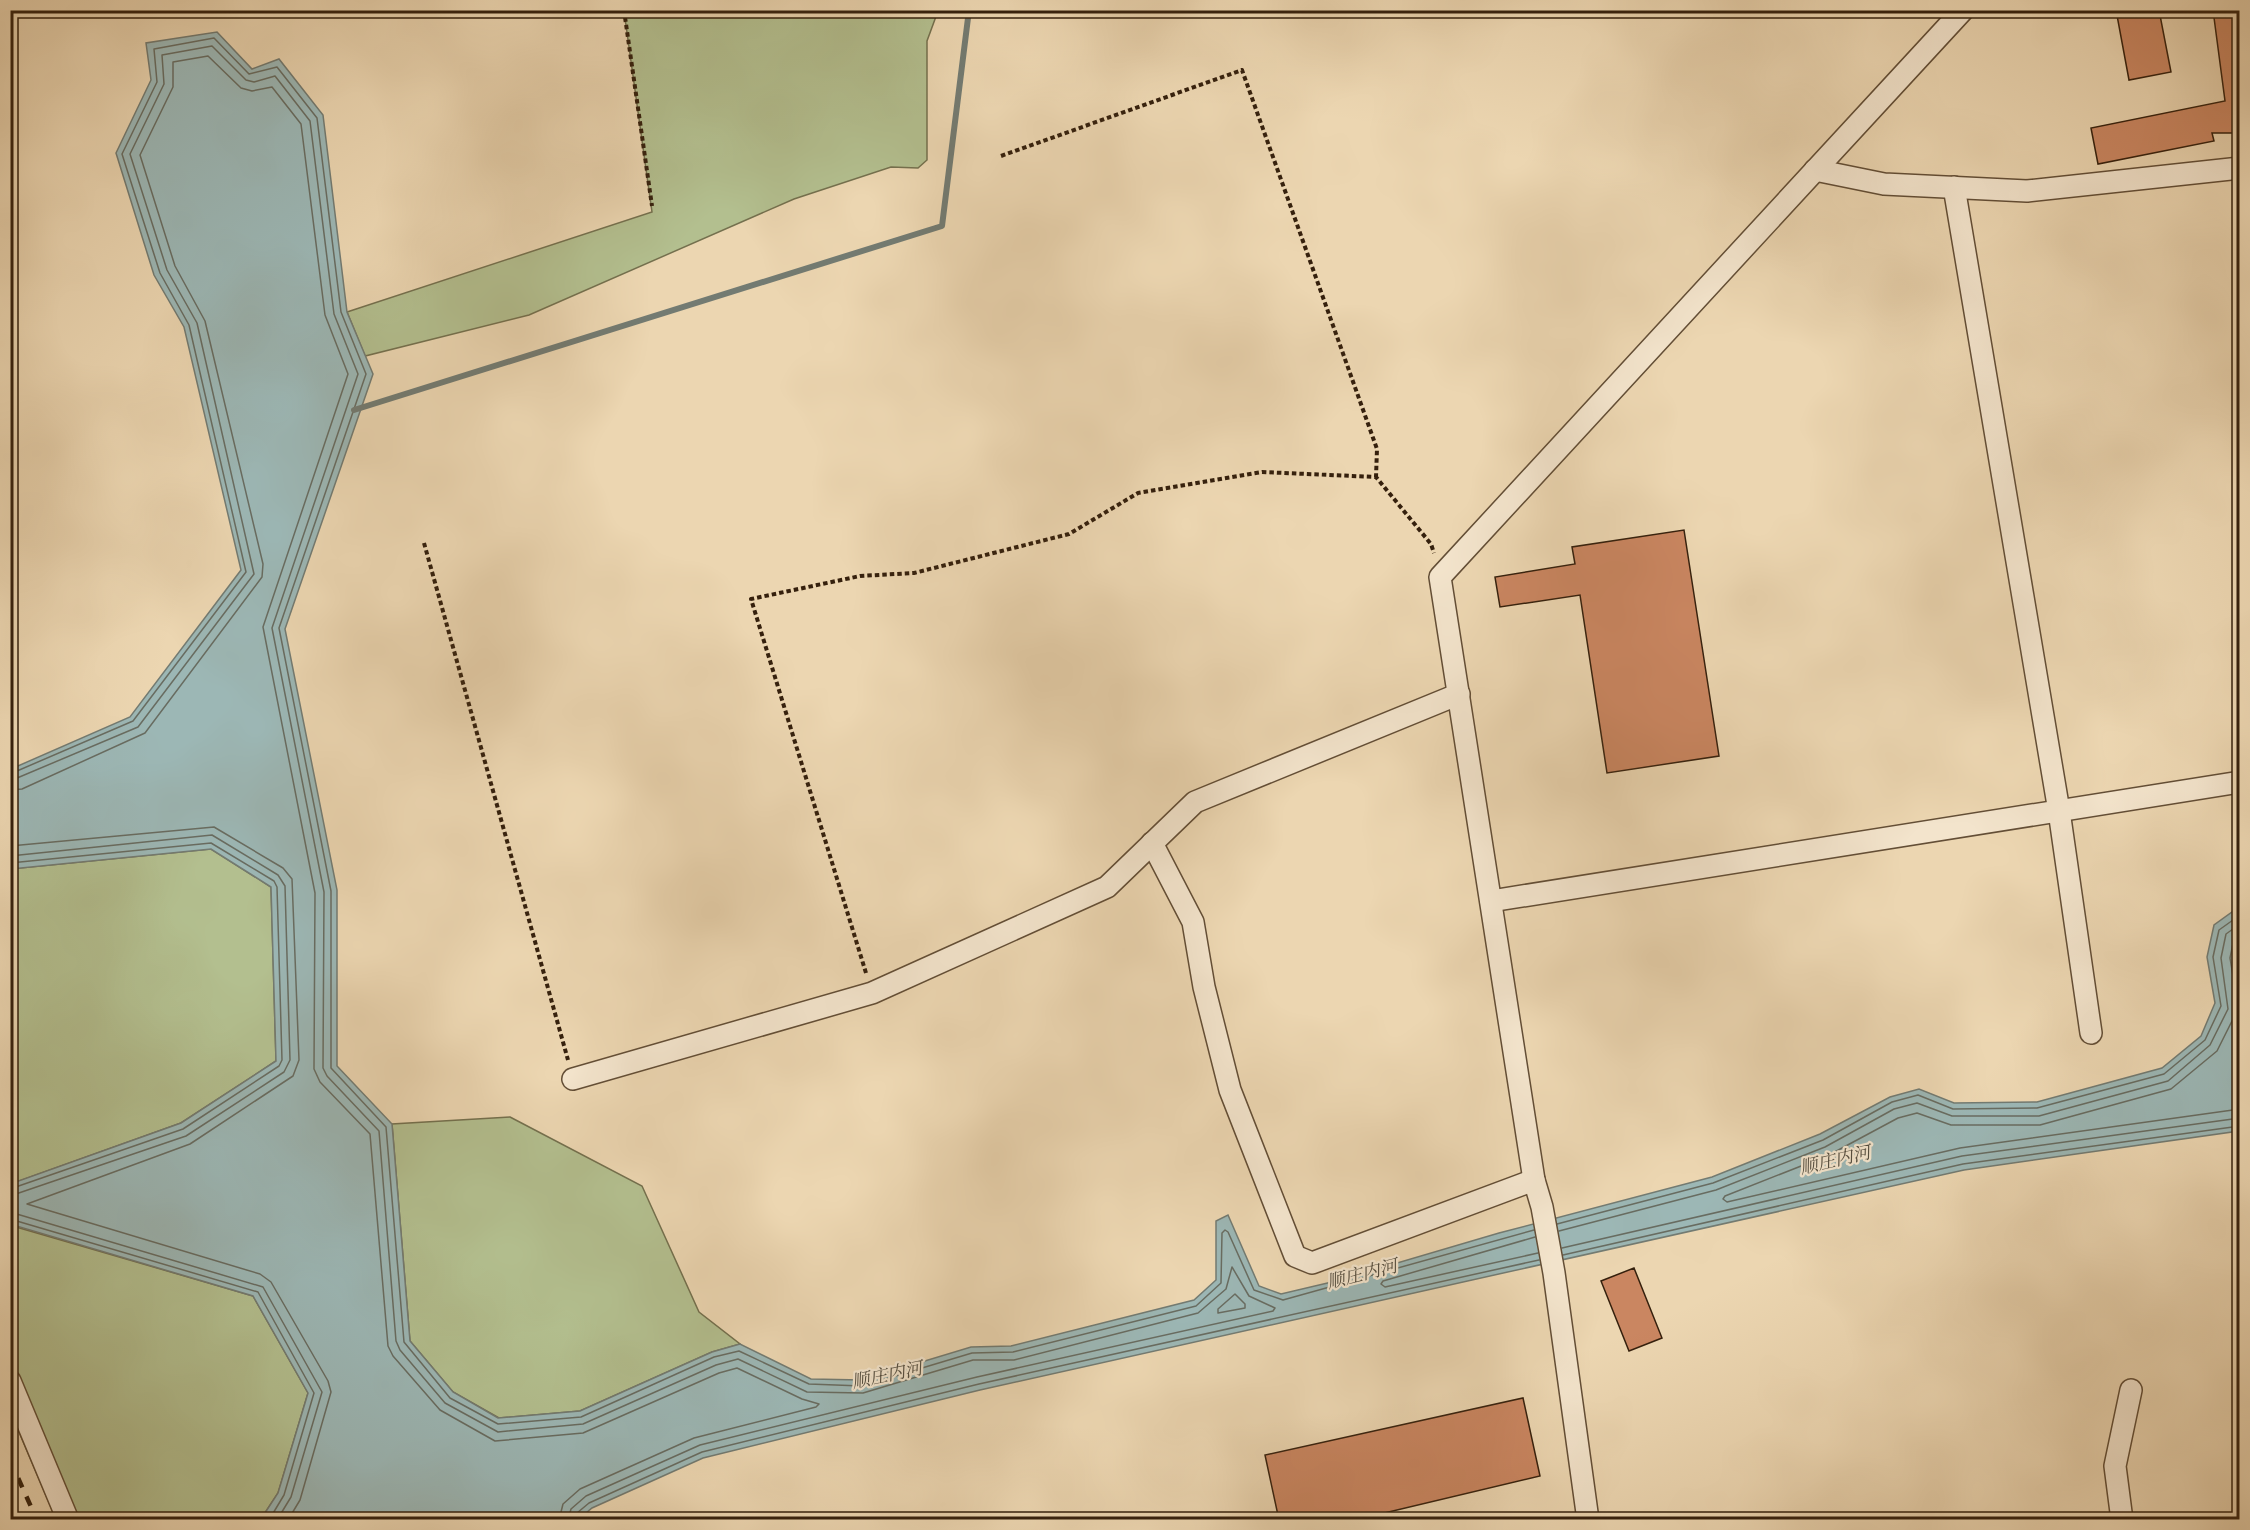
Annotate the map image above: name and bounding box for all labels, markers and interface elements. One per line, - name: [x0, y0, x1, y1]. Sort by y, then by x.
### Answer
- water label: 顺庄内河: [1798, 1141, 1875, 1178]
- water label: 顺庄内河: [1325, 1255, 1402, 1292]
- water label: 顺庄内河: [850, 1357, 927, 1392]

